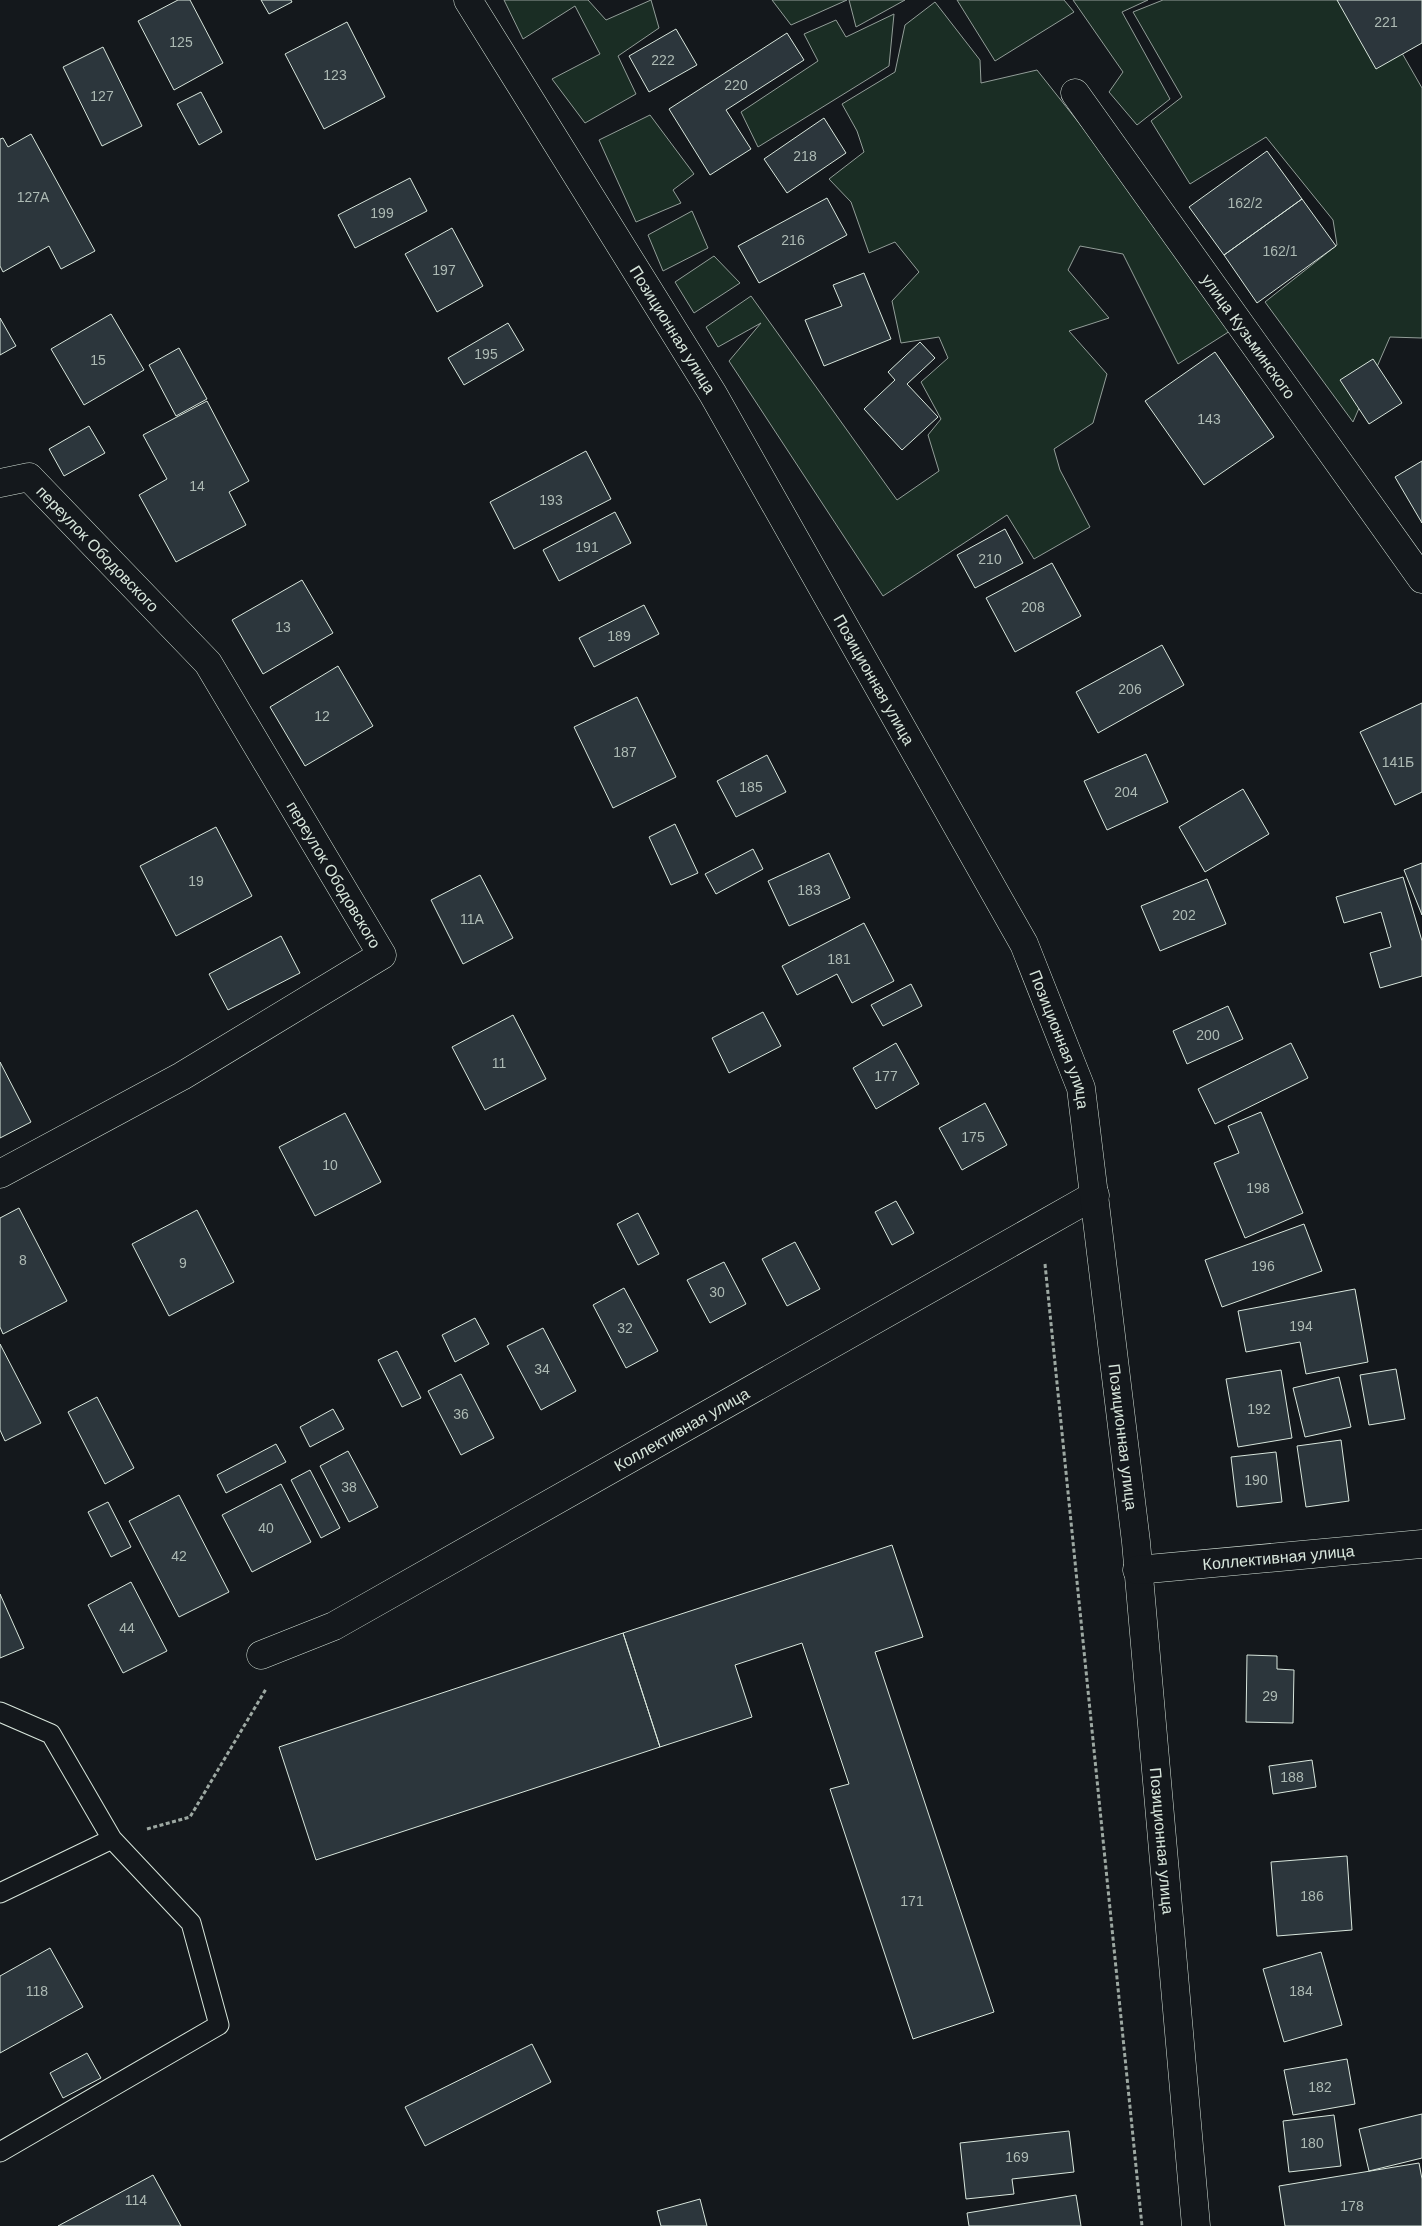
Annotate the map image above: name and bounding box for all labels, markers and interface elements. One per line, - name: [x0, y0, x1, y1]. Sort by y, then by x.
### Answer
- house number: 221: [1374, 14, 1398, 30]
- house number: 125: [169, 34, 193, 50]
- house number: 222: [651, 52, 675, 68]
- house number: 123: [323, 67, 347, 83]
- house number: 220: [724, 77, 748, 93]
- house number: 127: [90, 88, 114, 104]
- house number: 218: [793, 148, 817, 164]
- house number: 127А: [17, 189, 50, 205]
- house number: 162/2: [1227, 195, 1263, 211]
- house number: 199: [370, 205, 394, 221]
- house number: 216: [781, 232, 805, 248]
- house number: 162/1: [1262, 243, 1298, 259]
- house number: 197: [432, 262, 456, 278]
- street label: Позиционная улица: [626, 263, 719, 397]
- street label: улица Кузьминского: [1198, 271, 1299, 402]
- house number: 195: [474, 346, 498, 362]
- house number: 15: [90, 352, 106, 368]
- house number: 143: [1197, 411, 1221, 427]
- house number: 14: [189, 478, 205, 494]
- street label: переулок Ободовского: [33, 483, 162, 615]
- house number: 193: [539, 492, 563, 508]
- house number: 191: [575, 539, 599, 555]
- house number: 210: [978, 551, 1002, 567]
- house number: 208: [1021, 599, 1045, 615]
- street label: Позиционная улица: [830, 612, 918, 748]
- house number: 13: [275, 619, 291, 635]
- house number: 189: [607, 628, 631, 644]
- house number: 206: [1118, 681, 1142, 697]
- house number: 12: [314, 708, 330, 724]
- house number: 187: [613, 744, 637, 760]
- house number: 141Б: [1382, 754, 1414, 770]
- house number: 185: [739, 779, 763, 795]
- house number: 204: [1114, 784, 1138, 800]
- street label: переулок Ободовского: [283, 798, 384, 951]
- house number: 19: [188, 873, 204, 889]
- house number: 183: [797, 882, 821, 898]
- house number: 202: [1172, 907, 1196, 923]
- house number: 11А: [460, 911, 485, 927]
- house number: 181: [827, 951, 851, 967]
- street label: Позиционная улица: [1026, 968, 1091, 1110]
- house number: 200: [1196, 1027, 1220, 1043]
- house number: 11: [492, 1055, 506, 1071]
- house number: 177: [874, 1068, 898, 1084]
- house number: 175: [961, 1129, 985, 1145]
- house number: 10: [322, 1157, 338, 1173]
- house number: 198: [1246, 1180, 1270, 1196]
- house number: 8: [19, 1252, 27, 1268]
- house number: 9: [179, 1255, 187, 1271]
- house number: 196: [1251, 1258, 1275, 1274]
- house number: 30: [709, 1284, 725, 1300]
- house number: 194: [1289, 1318, 1313, 1334]
- house number: 32: [617, 1320, 633, 1336]
- house number: 34: [534, 1361, 550, 1377]
- street label: Позиционная улица: [1105, 1363, 1140, 1511]
- street label: Коллективная улица: [611, 1385, 752, 1475]
- house number: 192: [1247, 1401, 1271, 1417]
- house number: 36: [453, 1406, 469, 1422]
- house number: 190: [1244, 1472, 1268, 1488]
- house number: 38: [341, 1479, 357, 1495]
- house number: 40: [258, 1520, 274, 1536]
- street label: Коллективная улица: [1202, 1542, 1355, 1573]
- house number: 42: [171, 1548, 187, 1564]
- house number: 44: [119, 1620, 135, 1636]
- house number: 29: [1262, 1688, 1278, 1704]
- street label: Позиционная улица: [1147, 1767, 1177, 1915]
- house number: 188: [1280, 1769, 1304, 1785]
- house number: 186: [1300, 1888, 1324, 1904]
- house number: 171: [900, 1893, 924, 1909]
- house number: 118: [26, 1983, 48, 1999]
- house number: 184: [1289, 1983, 1313, 1999]
- house number: 182: [1308, 2079, 1332, 2095]
- house number: 180: [1300, 2135, 1324, 2151]
- house number: 169: [1005, 2149, 1029, 2165]
- house number: 114: [125, 2192, 147, 2208]
- house number: 178: [1340, 2198, 1364, 2214]

